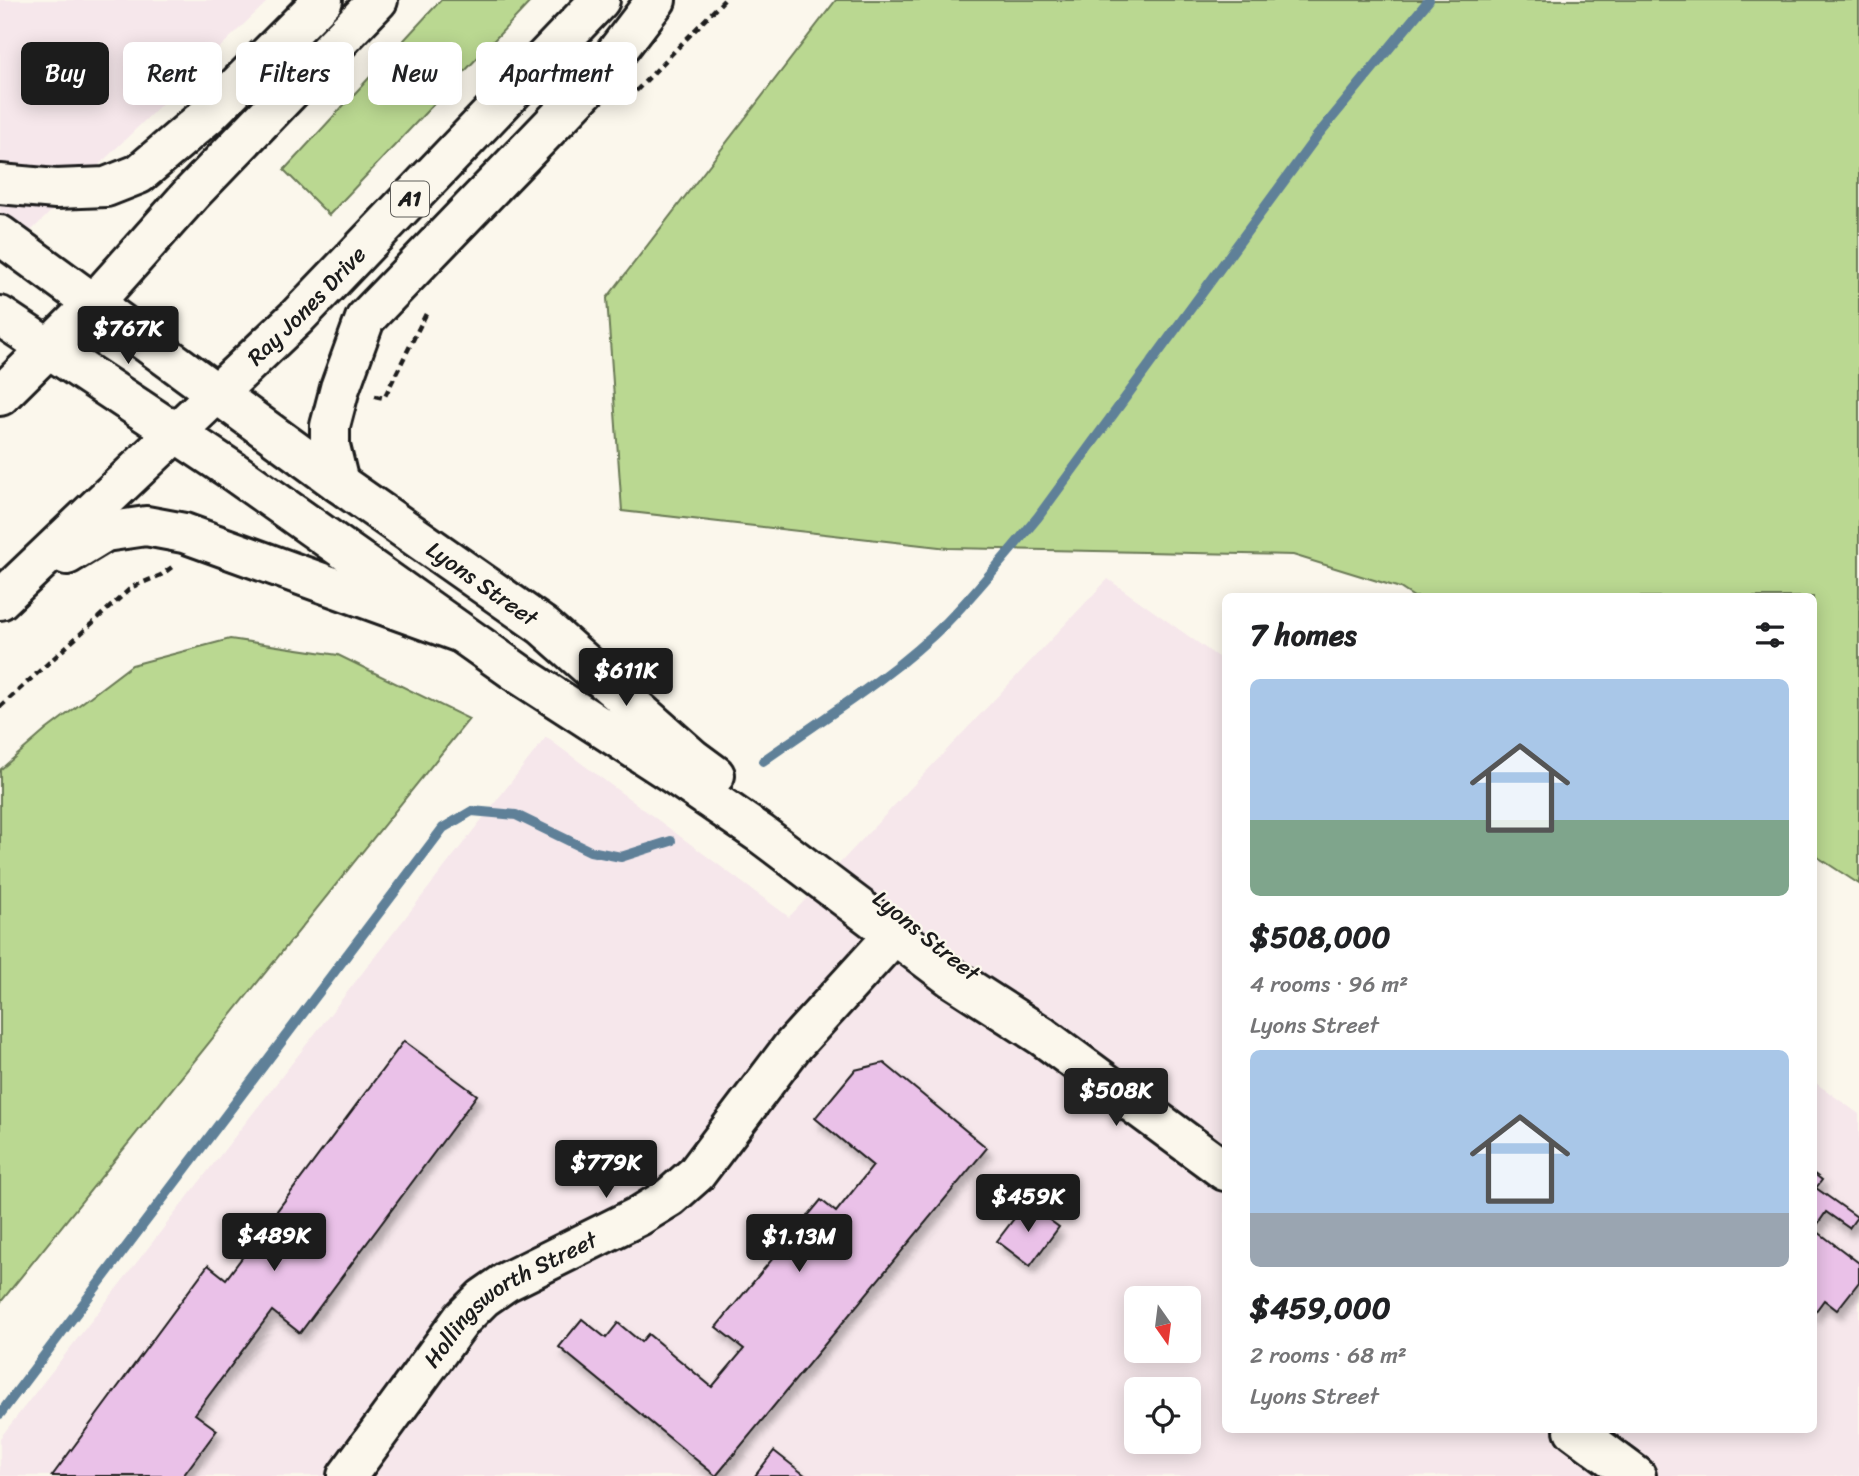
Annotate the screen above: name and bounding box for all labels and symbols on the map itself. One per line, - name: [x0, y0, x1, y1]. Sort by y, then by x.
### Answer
- road number: A1: [391, 182, 429, 216]
- street label: Ray Jones Drive: [237, 235, 376, 376]
- pin: $767K: [79, 306, 177, 366]
- street label: Lyons Street: [418, 530, 548, 638]
- pin: $611K: [577, 648, 675, 708]
- street label: Lyons Street: [863, 880, 990, 994]
- pin: $508K: [1067, 1068, 1165, 1128]
- pin: $779K: [557, 1140, 655, 1200]
- pin: $459K: [979, 1174, 1077, 1234]
- pin: $489K: [225, 1214, 323, 1273]
- pin: $1.13M: [742, 1214, 856, 1274]
- street label: Hollingsworth Street: [412, 1219, 606, 1377]
- north arrow: [1124, 1286, 1200, 1363]

